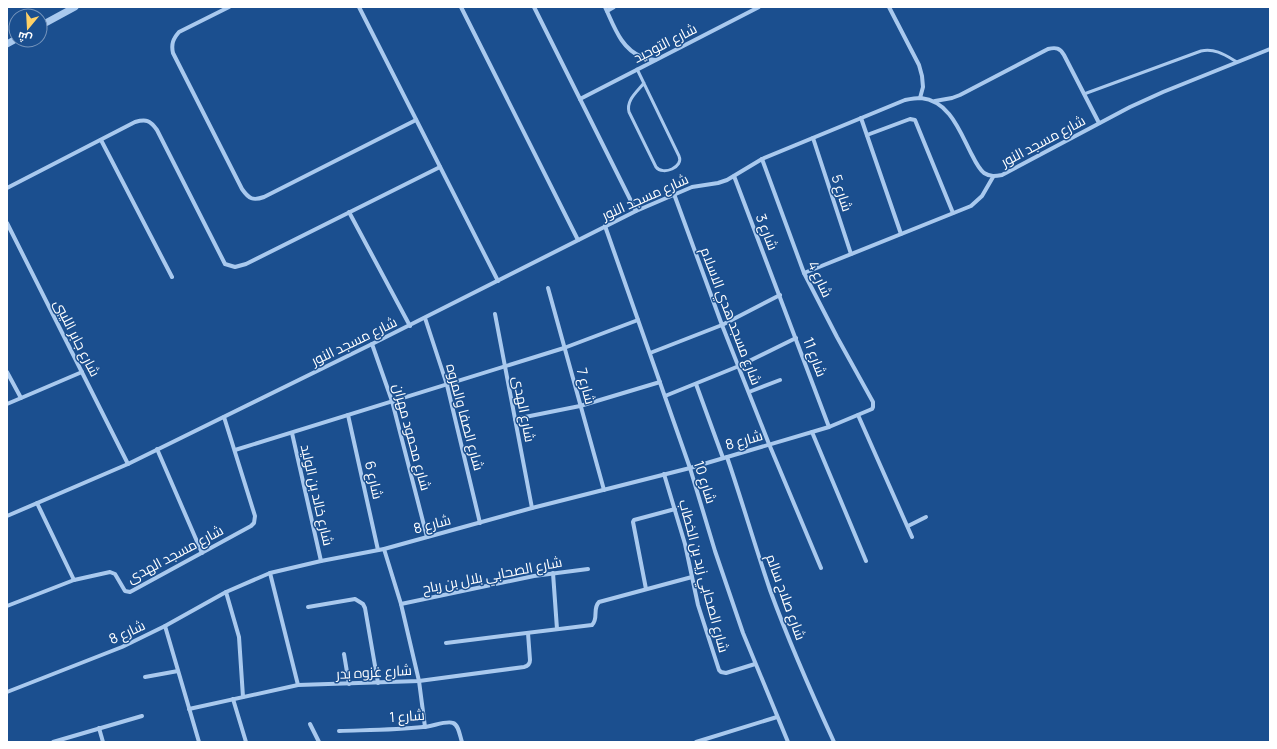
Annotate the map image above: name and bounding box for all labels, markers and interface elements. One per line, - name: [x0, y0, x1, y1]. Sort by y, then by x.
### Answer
- north arrow: [8, 8, 48, 48]
- street label: شارع التوحيد: [630, 18, 700, 67]
- text: ش: [16, 29, 34, 47]
- street label: شارع مسجد النور: [996, 110, 1088, 171]
- street label: شارع مسجد النور: [597, 169, 691, 225]
- street label: شارع 5: [828, 172, 857, 214]
- street label: شارع 3: [752, 211, 783, 253]
- street label: شارع مسجد هدي الاسلام: [694, 244, 767, 389]
- street label: شارع 4: [804, 257, 837, 300]
- street label: شارع جابر الليبى: [50, 296, 105, 380]
- street label: شارع مسجد النور: [307, 312, 400, 370]
- street label: شارع 11: [799, 334, 832, 379]
- street label: شارع الصفا والمروه: [442, 361, 489, 472]
- street label: شارع 7: [573, 366, 600, 406]
- street label: شارع الهدى: [509, 374, 540, 444]
- street label: شارع محمود مهران: [389, 381, 436, 492]
- street label: شارع 8: [723, 425, 765, 454]
- street label: شارع خالد بن الوليد: [297, 442, 338, 547]
- street label: شارع 10: [690, 458, 721, 506]
- street label: شارع 6: [361, 459, 388, 501]
- street label: شارع الصحابي زيد بن الخطاب: [672, 497, 734, 655]
- street label: شارع 8: [411, 509, 453, 538]
- street label: شارع مسجد الهدى: [123, 520, 226, 587]
- street label: شارع صلاح سالم: [761, 551, 811, 643]
- street label: شارع الصحابي بلال بن رباح: [420, 552, 564, 600]
- street label: شارع 8: [106, 615, 148, 648]
- street label: شارع غزوه بدر: [335, 660, 412, 683]
- street label: شارع 1: [389, 705, 425, 726]

